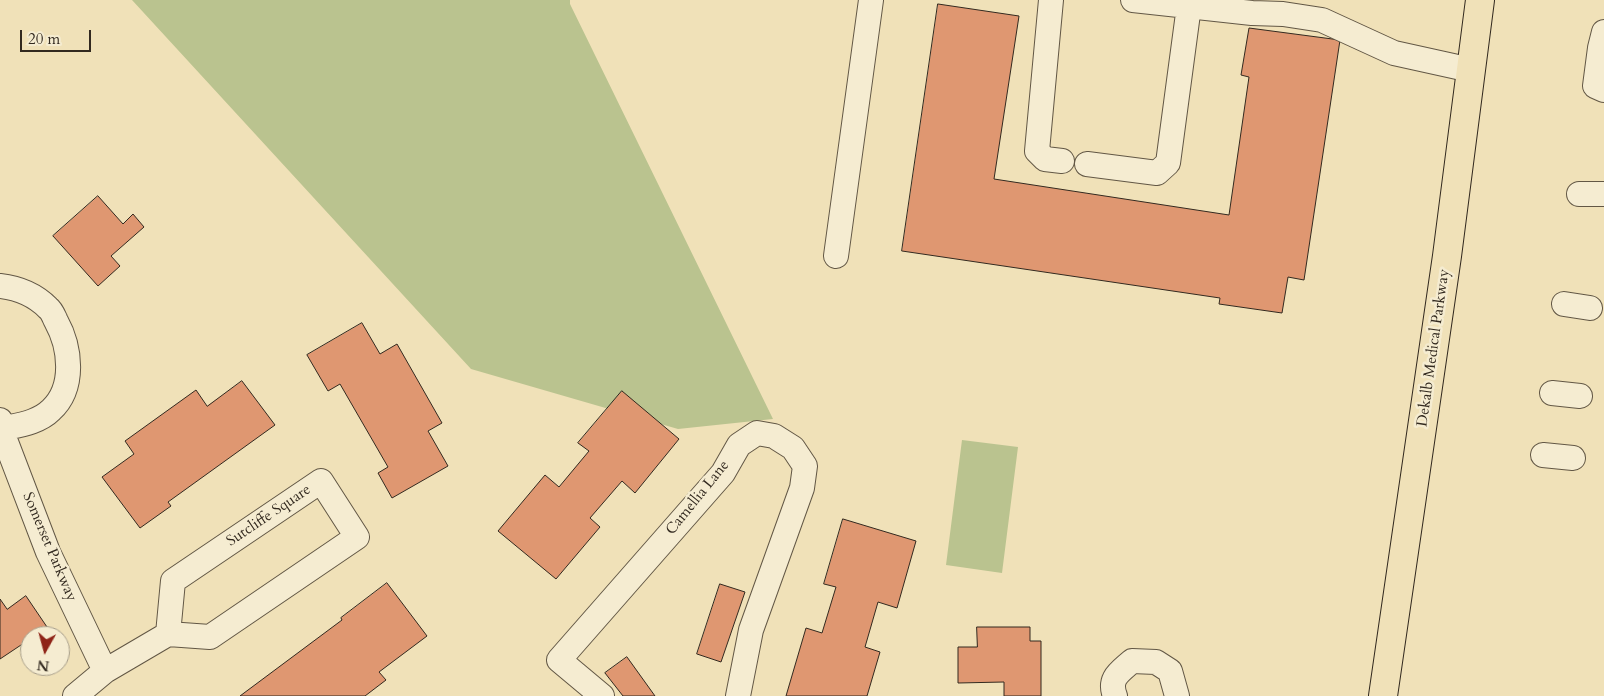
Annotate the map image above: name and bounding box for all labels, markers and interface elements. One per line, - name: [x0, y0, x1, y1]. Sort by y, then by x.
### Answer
- scale bar: [22, 20, 94, 52]
- text: 20 m: [28, 29, 60, 49]
- street label: Dekalb Medical Parkway: [1414, 268, 1454, 428]
- street label: Camellia Lane: [662, 457, 734, 539]
- street label: Sutcliffe Square: [223, 481, 315, 551]
- street label: Somerset Parkway: [18, 490, 80, 604]
- north arrow: [20, 626, 70, 676]
- text: N: [36, 655, 50, 676]

